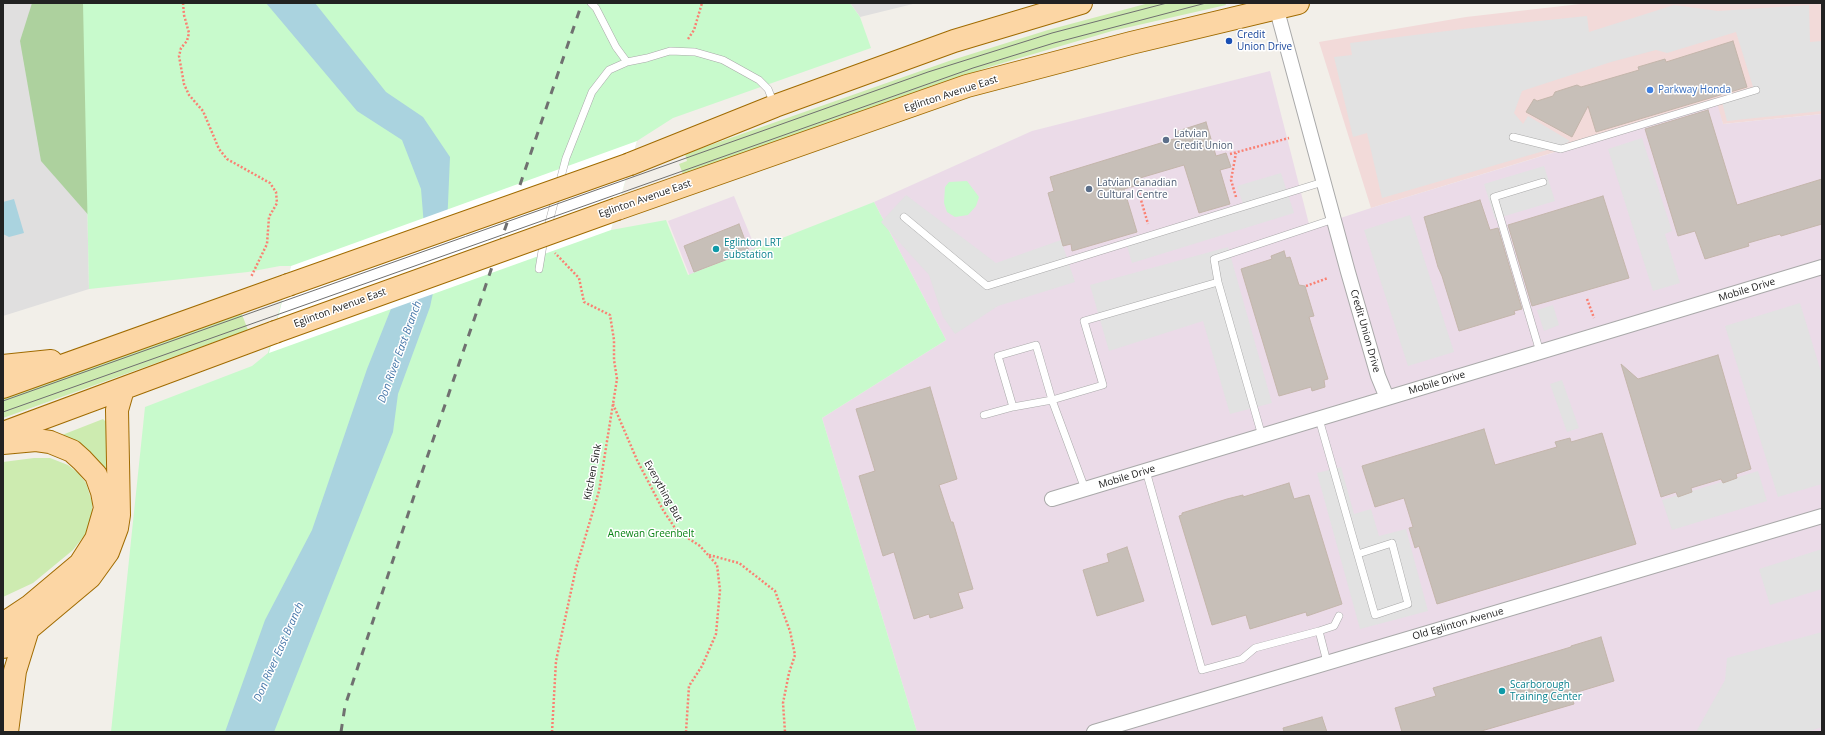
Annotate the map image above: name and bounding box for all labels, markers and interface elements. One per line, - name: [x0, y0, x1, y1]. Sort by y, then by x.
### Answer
- place label: Credit Union Drive: [1237, 29, 1292, 52]
- marker: Credit Union Drive: [1224, 36, 1234, 46]
- street label: Eglinton Avenue East: [903, 73, 999, 115]
- place label: Parkway Honda: [1658, 84, 1731, 96]
- marker: Parkway Honda: [1645, 85, 1655, 95]
- place label: Latvian Credit Union: [1174, 128, 1233, 152]
- marker: Latvian Credit Union: [1161, 135, 1171, 145]
- street label: Eglinton Avenue East: [597, 177, 693, 221]
- place label: Latvian Canadian Cultural Centre: [1097, 177, 1177, 200]
- marker: Latvian Canadian Cultural Centre: [1084, 184, 1094, 194]
- place label: Eglinton LRT substation: [724, 237, 781, 260]
- marker: Eglinton LRT substation: [711, 244, 721, 254]
- street label: Mobile Drive: [1717, 276, 1777, 304]
- street label: Eglinton Avenue East: [292, 286, 388, 330]
- street label: Credit Union Drive: [1347, 288, 1383, 374]
- water label: Don River East Branch: [375, 299, 425, 405]
- street label: Mobile Drive: [1407, 369, 1467, 397]
- street label: Kitchen Sink: [582, 443, 604, 501]
- street label: Everything But: [641, 458, 685, 524]
- street label: Mobile Drive: [1097, 463, 1157, 491]
- park label: Anewan Greenbelt: [608, 528, 694, 540]
- water label: Don River East Branch: [251, 600, 307, 704]
- street label: Old Eglinton Avenue: [1411, 605, 1505, 643]
- place label: Scarborough Training Center: [1510, 679, 1582, 702]
- marker: Scarborough Training Center: [1497, 686, 1507, 696]

